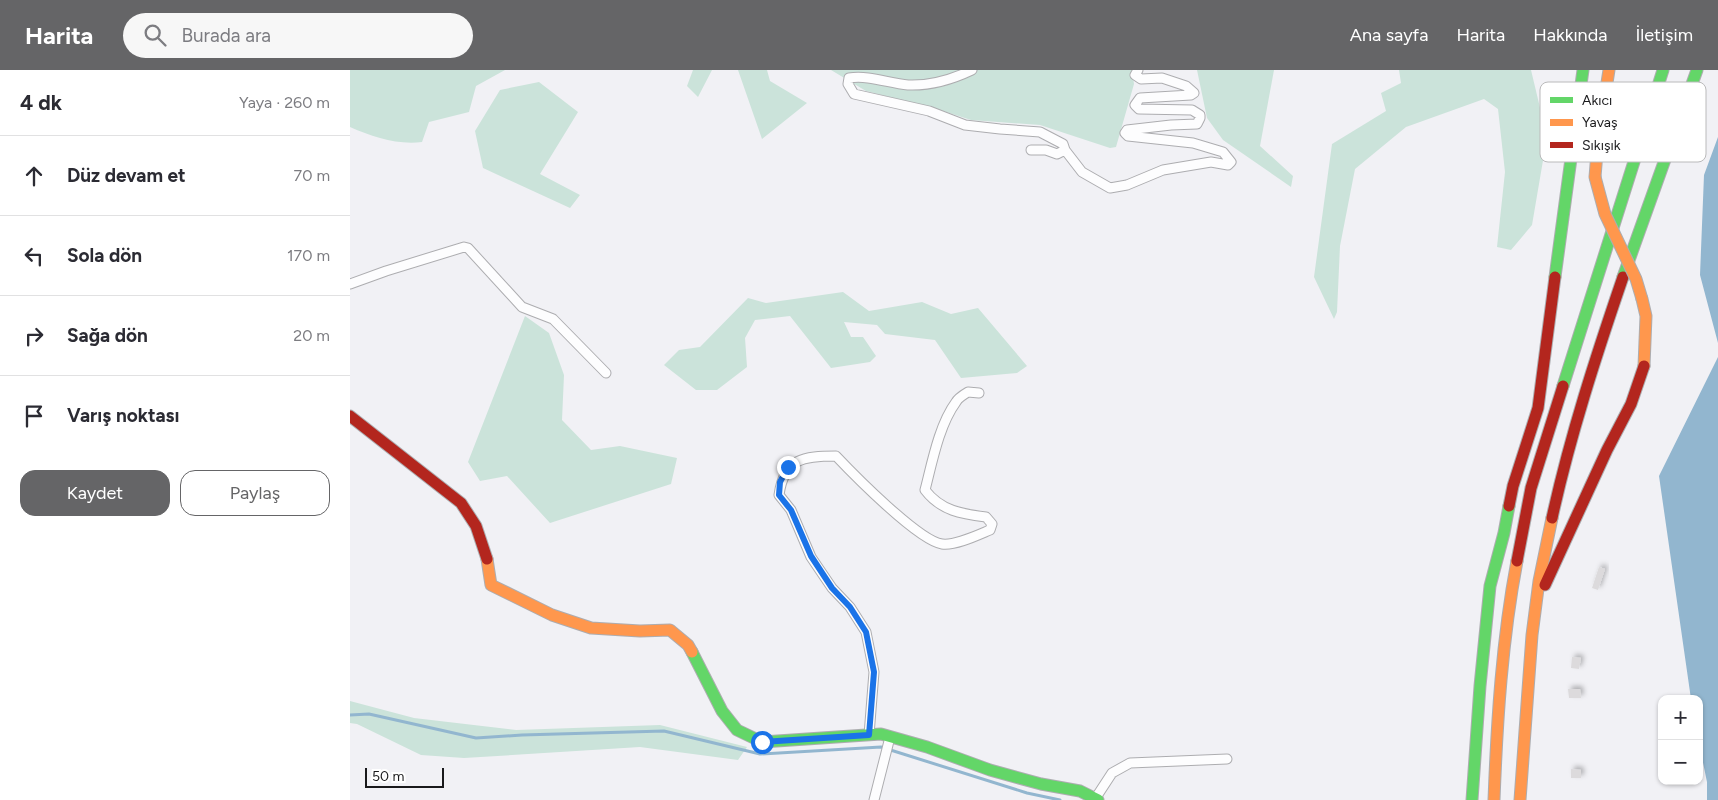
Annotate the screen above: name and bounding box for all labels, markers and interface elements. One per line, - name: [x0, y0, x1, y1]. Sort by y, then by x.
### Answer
- search box: [123, 13, 473, 58]
- text: Harita: [25, 21, 93, 50]
- icon: search: [141, 21, 169, 49]
- text: Burada ara: [181, 24, 271, 47]
- text: Ana sayfa: [1350, 24, 1428, 46]
- text: Harita: [1456, 24, 1505, 46]
- text: Hakkında: [1533, 24, 1607, 46]
- text: İletişim: [1635, 24, 1693, 46]
- legend: [1540, 82, 1706, 162]
- text: 4 dk: [20, 90, 62, 115]
- text: Akıcı: [1582, 92, 1612, 109]
- text: Yaya · 260 m: [239, 93, 330, 112]
- text: Yavaş: [1582, 114, 1618, 131]
- text: Sıkışık: [1582, 137, 1621, 154]
- icon: ahead: [20, 162, 48, 190]
- text: Düz devam et: [67, 164, 186, 187]
- text: 70 m: [294, 166, 330, 185]
- icon: left: [20, 242, 48, 270]
- text: Sola dön: [67, 244, 142, 267]
- text: 170 m: [287, 246, 330, 265]
- icon: right: [20, 322, 48, 350]
- text: Sağa dön: [67, 324, 148, 347]
- text: 20 m: [293, 326, 330, 345]
- icon: arrive: [20, 402, 48, 430]
- text: Varış noktası: [67, 404, 179, 427]
- route end: [777, 456, 800, 479]
- button: Kaydet: [20, 470, 170, 516]
- button: Paylaş: [180, 470, 330, 516]
- map controls: [1658, 695, 1703, 785]
- button: +: [1658, 695, 1703, 740]
- route start: [751, 731, 774, 754]
- button: −: [1658, 740, 1703, 785]
- scale bar: [365, 765, 444, 788]
- text: 50 m: [372, 768, 404, 785]

